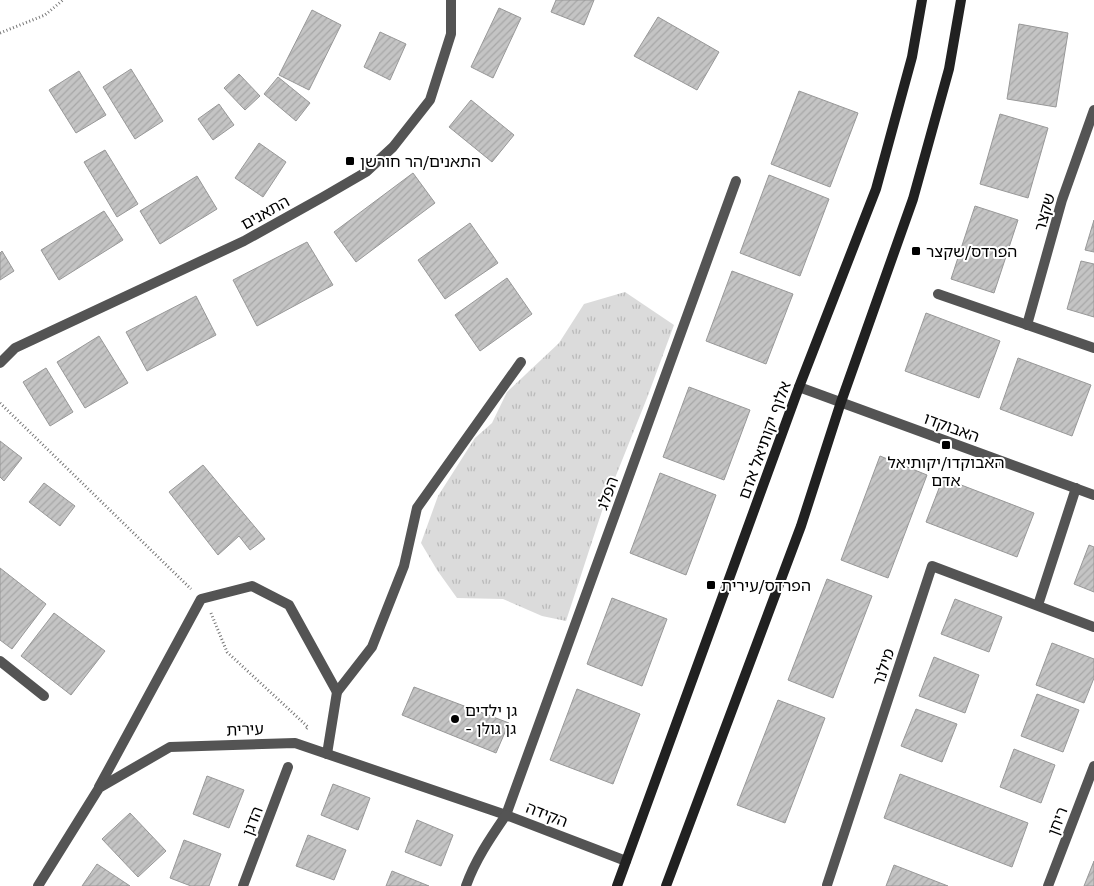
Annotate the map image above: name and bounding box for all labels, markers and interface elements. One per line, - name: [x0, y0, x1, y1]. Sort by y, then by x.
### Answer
- place label: התאנים/הר חורשן: [360, 151, 481, 172]
- marker: התאנים/הר חורשן: [344, 155, 356, 167]
- street label: התאנים: [237, 191, 293, 234]
- street label: שקצר: [1029, 191, 1060, 234]
- place label: הפרדס/שקצר: [926, 241, 1017, 262]
- marker: הפרדס/שקצר: [910, 245, 922, 257]
- street label: אלוף יקותיאל אדם: [733, 378, 796, 502]
- street label: האבוקדו: [921, 408, 983, 447]
- marker: האבוקדו/יקותיאל אדם: [940, 439, 952, 451]
- place label: האבוקדו/יקותיאל אדם: [888, 452, 1004, 491]
- street label: הפלג: [592, 474, 623, 513]
- place label: הפרדס/עירית: [721, 575, 811, 596]
- marker: הפרדס/עירית: [705, 579, 717, 591]
- street label: מילנר: [868, 646, 899, 689]
- place label: גן ילדים - גן גולן: [465, 700, 517, 739]
- marker: גן ילדים - גן גולן: [449, 713, 461, 725]
- street label: עירית: [226, 718, 264, 741]
- street label: הקידה: [523, 797, 571, 832]
- street label: הדגן: [237, 803, 268, 839]
- street label: ריחן: [1042, 804, 1072, 838]

